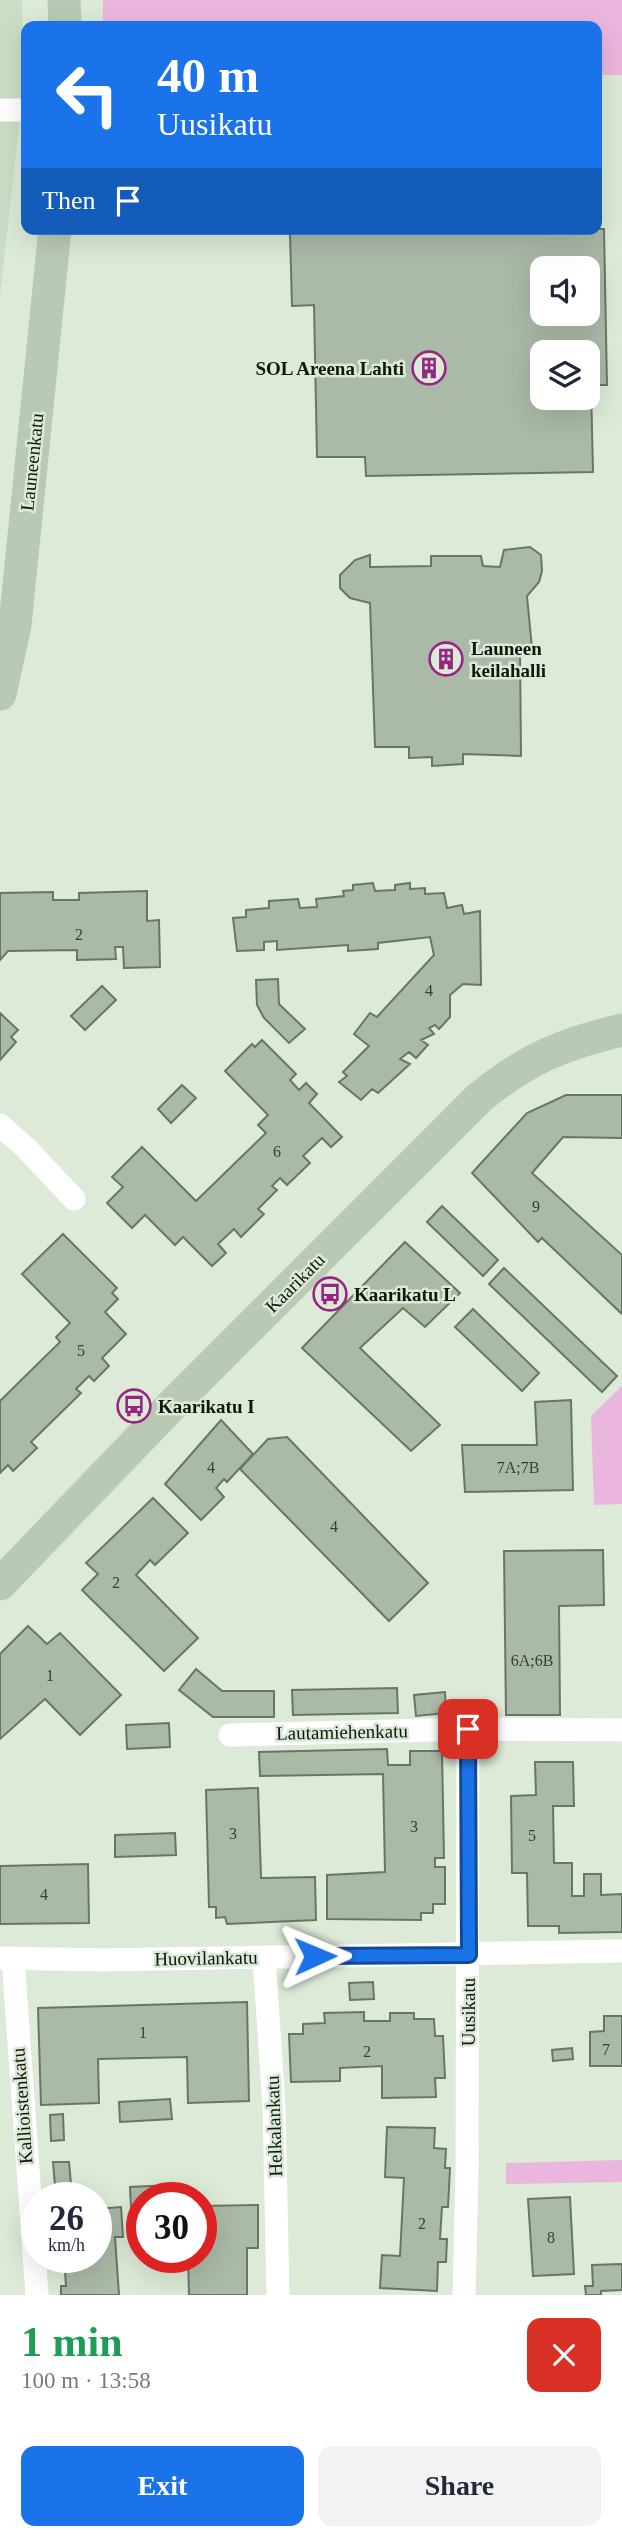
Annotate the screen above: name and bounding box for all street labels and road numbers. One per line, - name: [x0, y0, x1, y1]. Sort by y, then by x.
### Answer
- street label: Launeenkatu: [16, 412, 48, 512]
- street label: Kaarikatu: [261, 1249, 329, 1317]
- street label: Lautamiehenkatu: [276, 1720, 409, 1744]
- street label: Huovilankatu: [154, 1947, 258, 1969]
- street label: Uusikatu: [458, 1977, 479, 2046]
- street label: Kallioistenkatu: [7, 2047, 37, 2165]
- street label: Helkalankatu: [262, 2075, 286, 2177]

